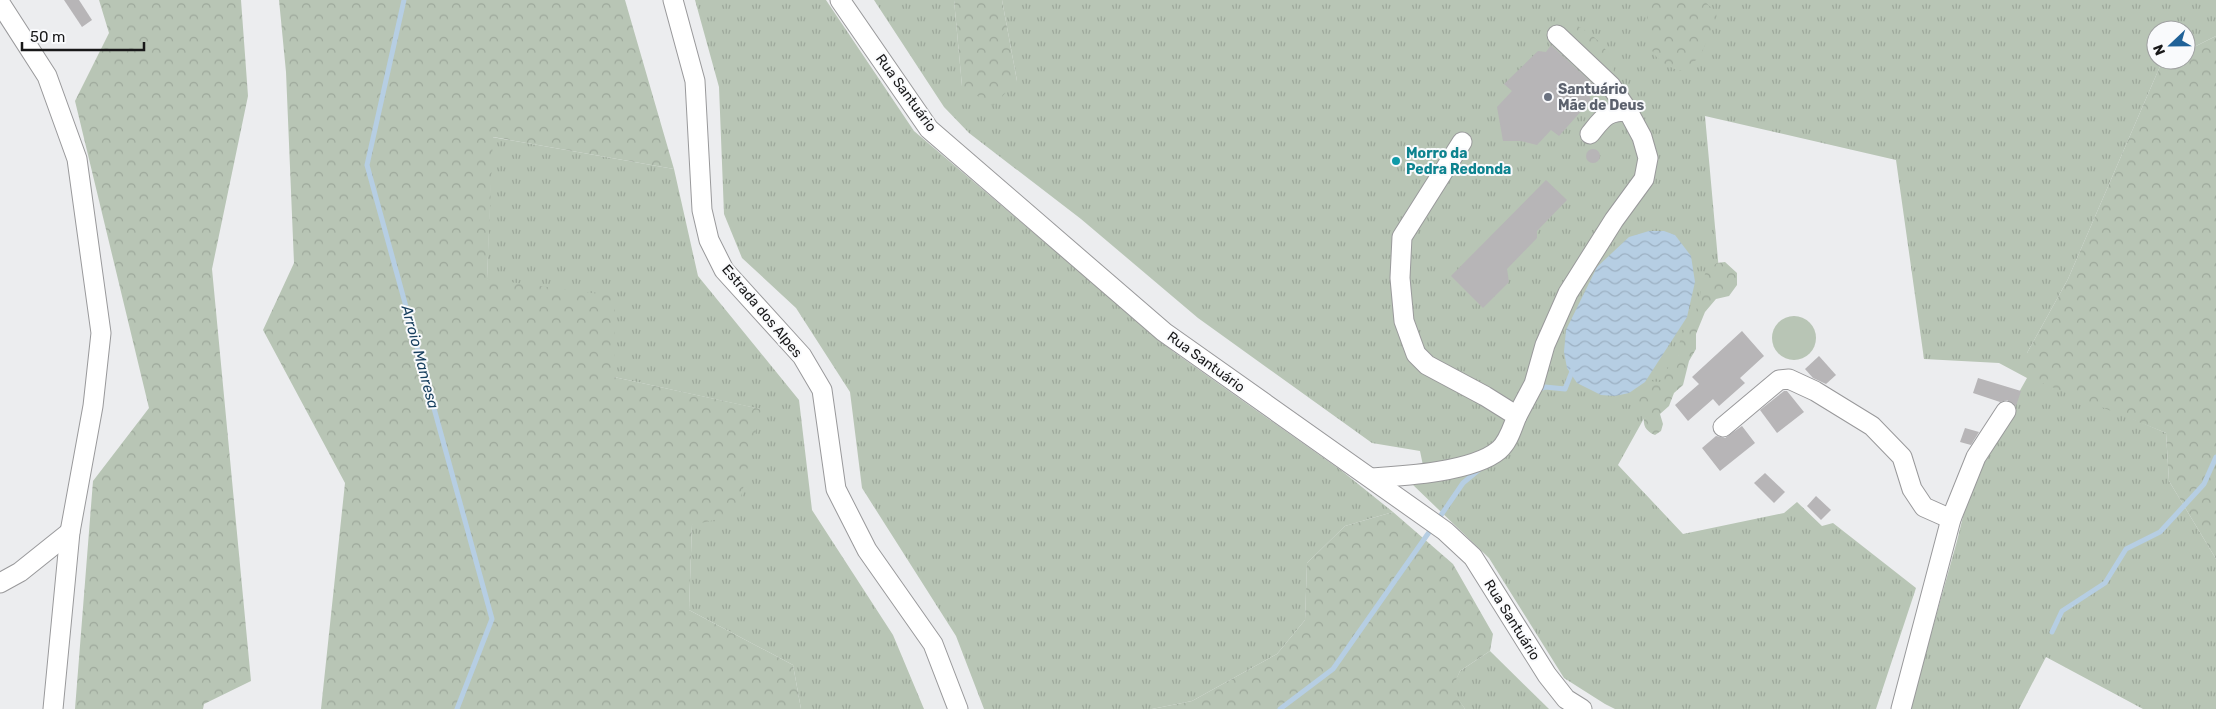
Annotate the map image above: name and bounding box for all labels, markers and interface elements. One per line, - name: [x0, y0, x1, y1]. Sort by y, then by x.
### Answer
- scale bar: [22, 20, 145, 52]
- north arrow: [2146, 20, 2196, 70]
- text: 50 m: [30, 28, 65, 46]
- text: N: [2150, 42, 2169, 58]
- street label: Rua Santuário: [872, 51, 940, 135]
- place label: Santuário Mãe de Deus: [1558, 81, 1645, 114]
- marker: Santuário Mãe de Deus: [1542, 91, 1554, 103]
- place label: Morro da Pedra Redonda: [1406, 145, 1511, 178]
- marker: Morro da Pedra Redonda: [1390, 155, 1402, 167]
- street label: Estrada dos Alpes: [718, 261, 806, 361]
- water label: Arroio Manresa: [397, 302, 442, 411]
- street label: Rua Santuário: [1164, 328, 1248, 396]
- street label: Rua Santuário: [1480, 577, 1544, 663]

